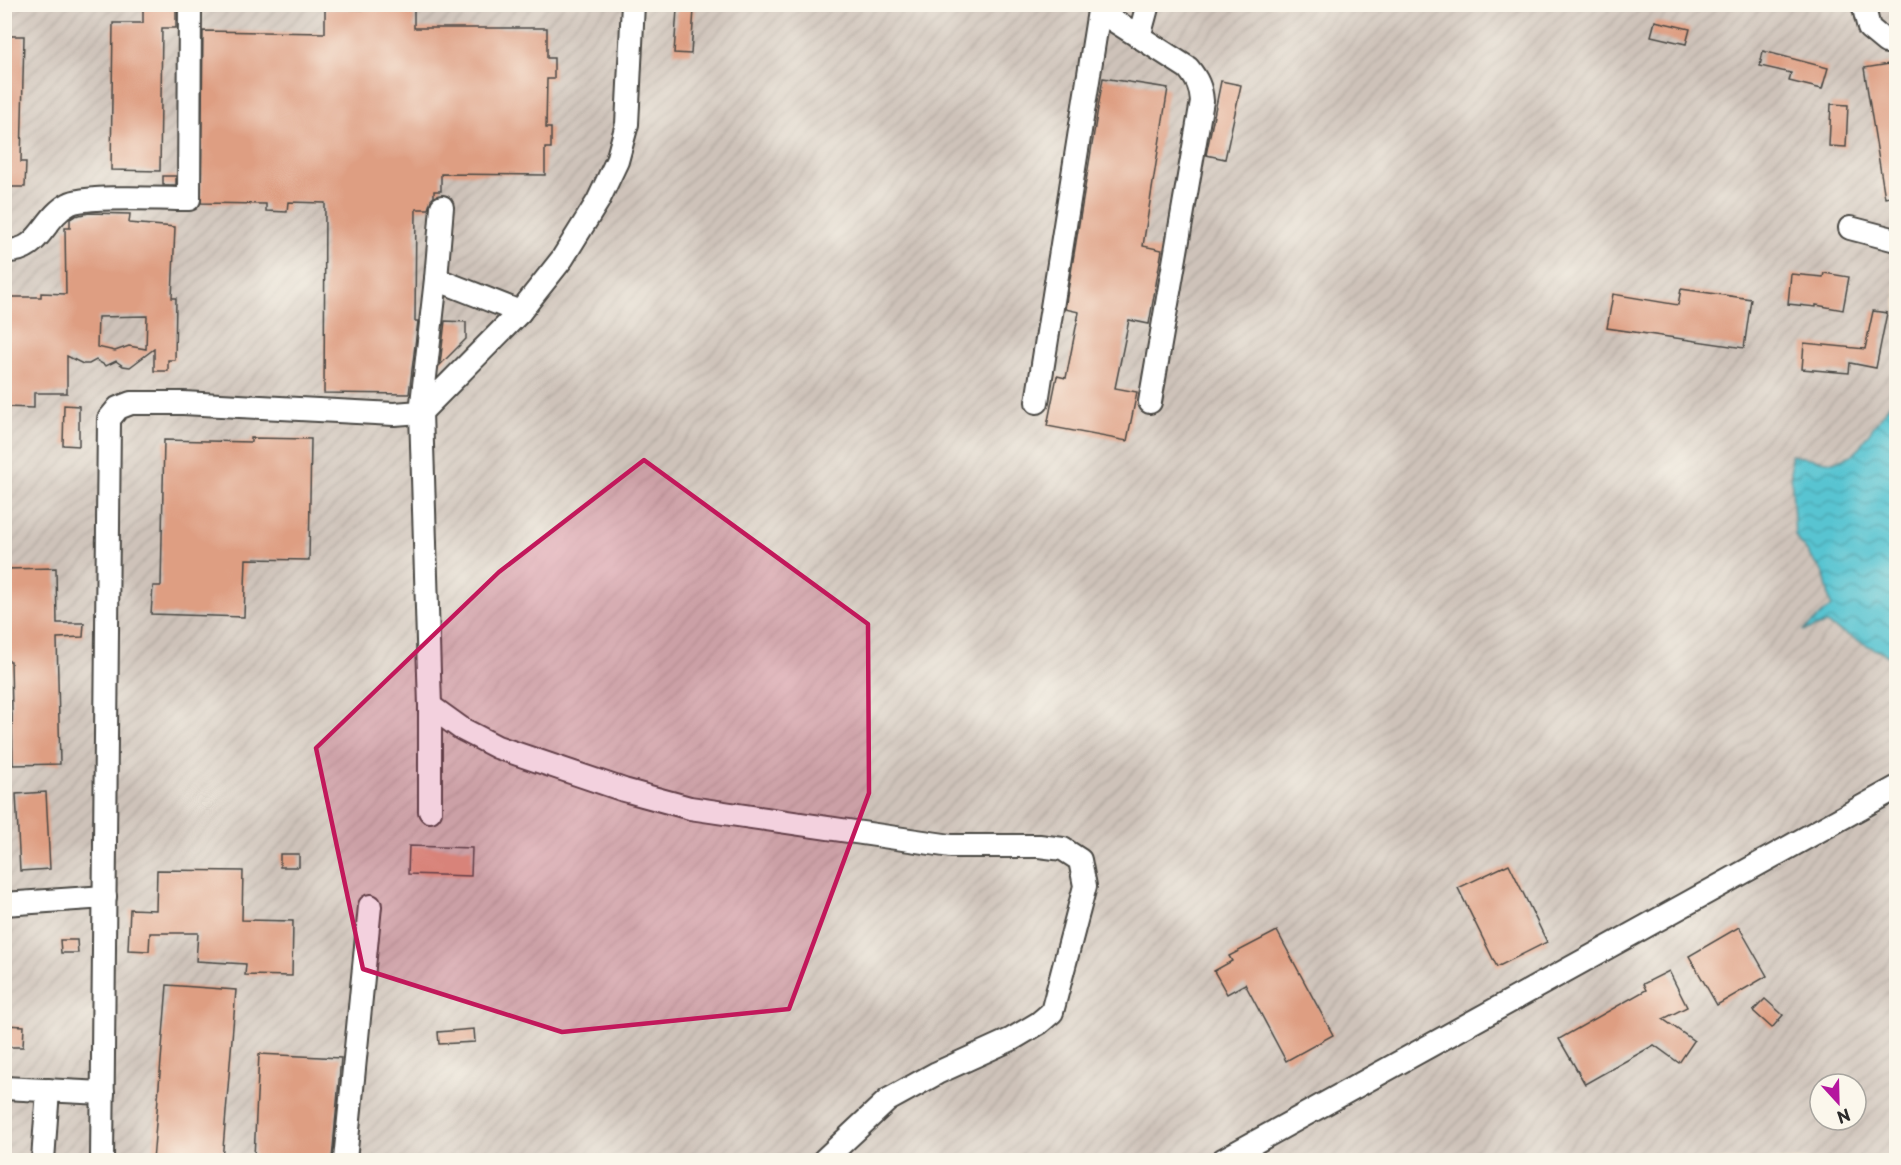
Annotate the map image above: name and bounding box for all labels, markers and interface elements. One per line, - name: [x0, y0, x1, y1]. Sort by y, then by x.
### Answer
- north arrow: [1808, 1072, 1868, 1132]
- text: N: [1834, 1103, 1854, 1130]

